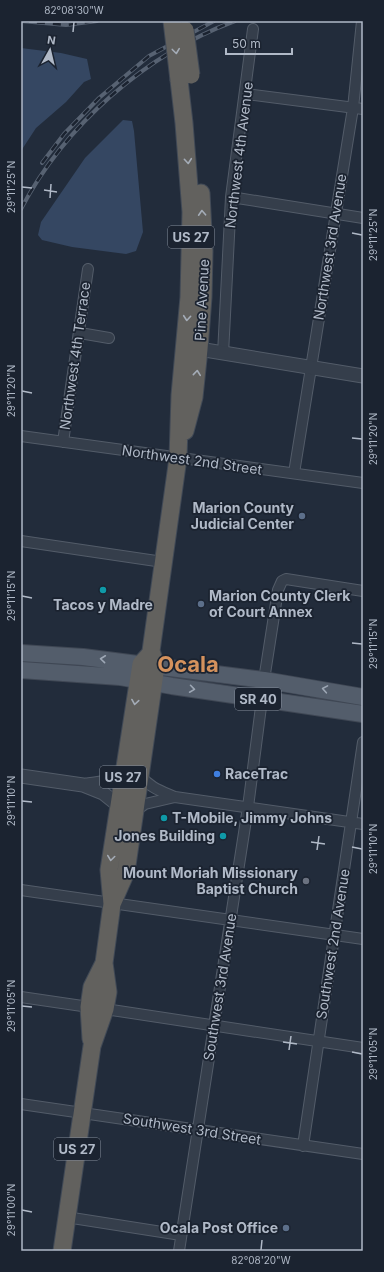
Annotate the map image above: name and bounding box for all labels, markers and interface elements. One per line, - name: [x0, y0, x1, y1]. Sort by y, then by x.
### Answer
- text: 82°08'30"W: [44, 4, 104, 16]
- north arrow: [30, 30, 70, 70]
- scale bar: [226, 30, 292, 56]
- text: N: [46, 33, 57, 48]
- text: 50 m: [232, 36, 261, 51]
- one-way arrow: [171, 48, 180, 54]
- street label: Northwest 4th Avenue: [221, 81, 256, 229]
- one-way arrow: [183, 158, 192, 164]
- text: 29°11'25"N: [5, 161, 17, 213]
- street label: Northwest 3rd Avenue: [310, 173, 349, 321]
- text: 29°11'25"N: [367, 209, 379, 261]
- one-way arrow: [198, 210, 207, 216]
- road number: US 27: [168, 226, 214, 248]
- street label: Pine Avenue: [191, 259, 212, 341]
- street label: Northwest 4th Terrace: [56, 281, 93, 431]
- one-way arrow: [183, 315, 192, 322]
- text: 29°11'20"N: [5, 365, 17, 417]
- one-way arrow: [192, 370, 201, 376]
- text: 29°11'20"N: [367, 413, 379, 465]
- street label: Northwest 2nd Street: [121, 441, 264, 478]
- place label: Marion County Judicial Center: [191, 499, 295, 532]
- marker: Marion County Judicial Center: [297, 511, 307, 521]
- text: 29°11'15"N: [5, 571, 17, 621]
- marker: Tacos y Madre: [98, 585, 108, 595]
- place label: Marion County Clerk of Court Annex: [209, 587, 351, 620]
- place label: Tacos y Madre: [53, 596, 153, 613]
- marker: Marion County Clerk of Court Annex: [196, 599, 206, 609]
- text: 29°11'15"N: [367, 619, 379, 669]
- district label: Ocala: [157, 651, 219, 677]
- one-way arrow: [100, 655, 106, 664]
- one-way arrow: [189, 684, 195, 693]
- one-way arrow: [322, 686, 328, 694]
- road number: SR 40: [235, 688, 281, 710]
- one-way arrow: [131, 699, 140, 705]
- place label: RaceTrac: [225, 765, 288, 782]
- road number: US 27: [100, 766, 146, 788]
- marker: RaceTrac: [212, 769, 222, 779]
- text: 29°11'10"N: [5, 776, 17, 826]
- place label: T-Mobile, Jimmy Johns: [172, 809, 332, 826]
- marker: T-Mobile, Jimmy Johns: [159, 813, 169, 823]
- text: 29°11'10"N: [367, 824, 379, 874]
- place label: Jones Building: [114, 827, 215, 844]
- marker: Jones Building: [218, 831, 228, 841]
- one-way arrow: [107, 855, 116, 861]
- place label: Mount Moriah Missionary Baptist Church: [123, 864, 299, 897]
- street label: Southwest 2nd Avenue: [312, 867, 353, 1020]
- marker: Mount Moriah Missionary Baptist Church: [301, 876, 311, 886]
- street label: Southwest 3rd Avenue: [199, 912, 240, 1062]
- text: 29°11'05"N: [5, 980, 17, 1032]
- text: 29°11'05"N: [367, 1028, 379, 1080]
- street label: Southwest 3rd Street: [122, 1109, 263, 1148]
- road number: US 27: [54, 1138, 100, 1160]
- text: 29°11'00"N: [5, 1184, 17, 1236]
- place label: Ocala Post Office: [160, 1219, 278, 1236]
- marker: Ocala Post Office: [281, 1223, 291, 1233]
- text: 82°08'20"W: [231, 1254, 291, 1266]

